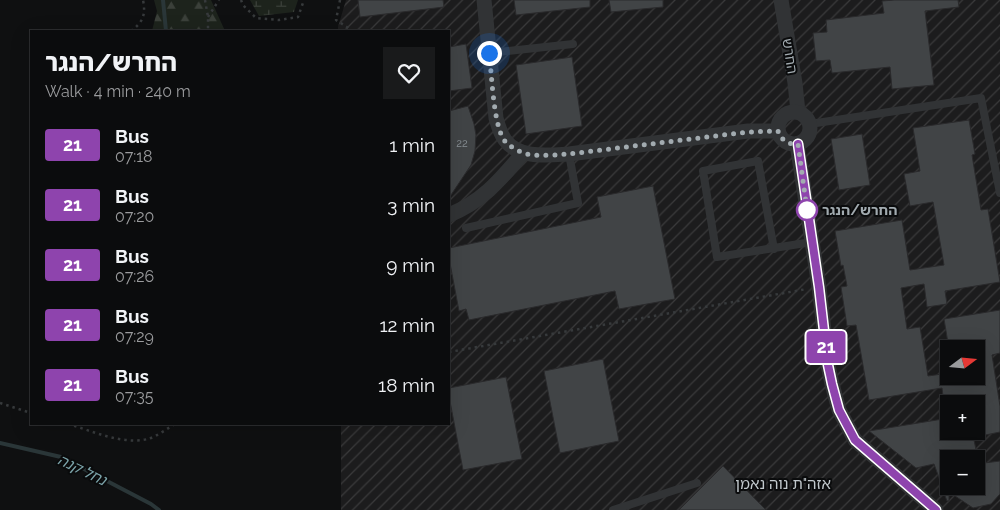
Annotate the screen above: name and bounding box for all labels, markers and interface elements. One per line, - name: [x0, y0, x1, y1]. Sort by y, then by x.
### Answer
- street label: החרש: [779, 37, 801, 75]
- your location: [477, 41, 502, 66]
- button: heart: [383, 47, 435, 99]
- text: החרש/הנגר: [45, 48, 177, 77]
- text: Walk · 4 min · 240 m: [45, 82, 191, 101]
- text: Bus: [115, 125, 149, 147]
- text: 21: [63, 134, 82, 155]
- text: 1 min: [389, 134, 435, 156]
- house number: 22: [456, 137, 468, 150]
- text: 07:18: [115, 147, 153, 166]
- text: Bus: [115, 185, 149, 207]
- text: 21: [63, 194, 82, 215]
- text: 3 min: [387, 194, 435, 216]
- marker: החרש/הנגר: [796, 199, 818, 221]
- place label: החרש/הנגר: [822, 202, 897, 218]
- text: 07:20: [115, 207, 154, 226]
- text: Bus: [115, 245, 149, 267]
- text: 21: [63, 254, 82, 275]
- text: 9 min: [386, 254, 435, 276]
- text: 07:26: [115, 267, 154, 286]
- text: Bus: [115, 305, 149, 327]
- text: 21: [63, 314, 82, 335]
- text: 12 min: [379, 314, 435, 336]
- text: 07:29: [115, 327, 154, 346]
- line badge: 21: [804, 331, 848, 363]
- text: 21: [816, 336, 836, 357]
- north arrow: [940, 340, 985, 385]
- map controls: [940, 340, 985, 495]
- text: Bus: [115, 365, 149, 387]
- text: 21: [63, 374, 82, 395]
- text: 18 min: [378, 374, 435, 396]
- text: 07:35: [115, 387, 154, 406]
- button: +: [940, 395, 985, 440]
- button: −: [940, 450, 985, 495]
- water label: נחל קנה: [55, 451, 110, 490]
- district label: אזה"ת נוה נאמן: [735, 475, 831, 493]

